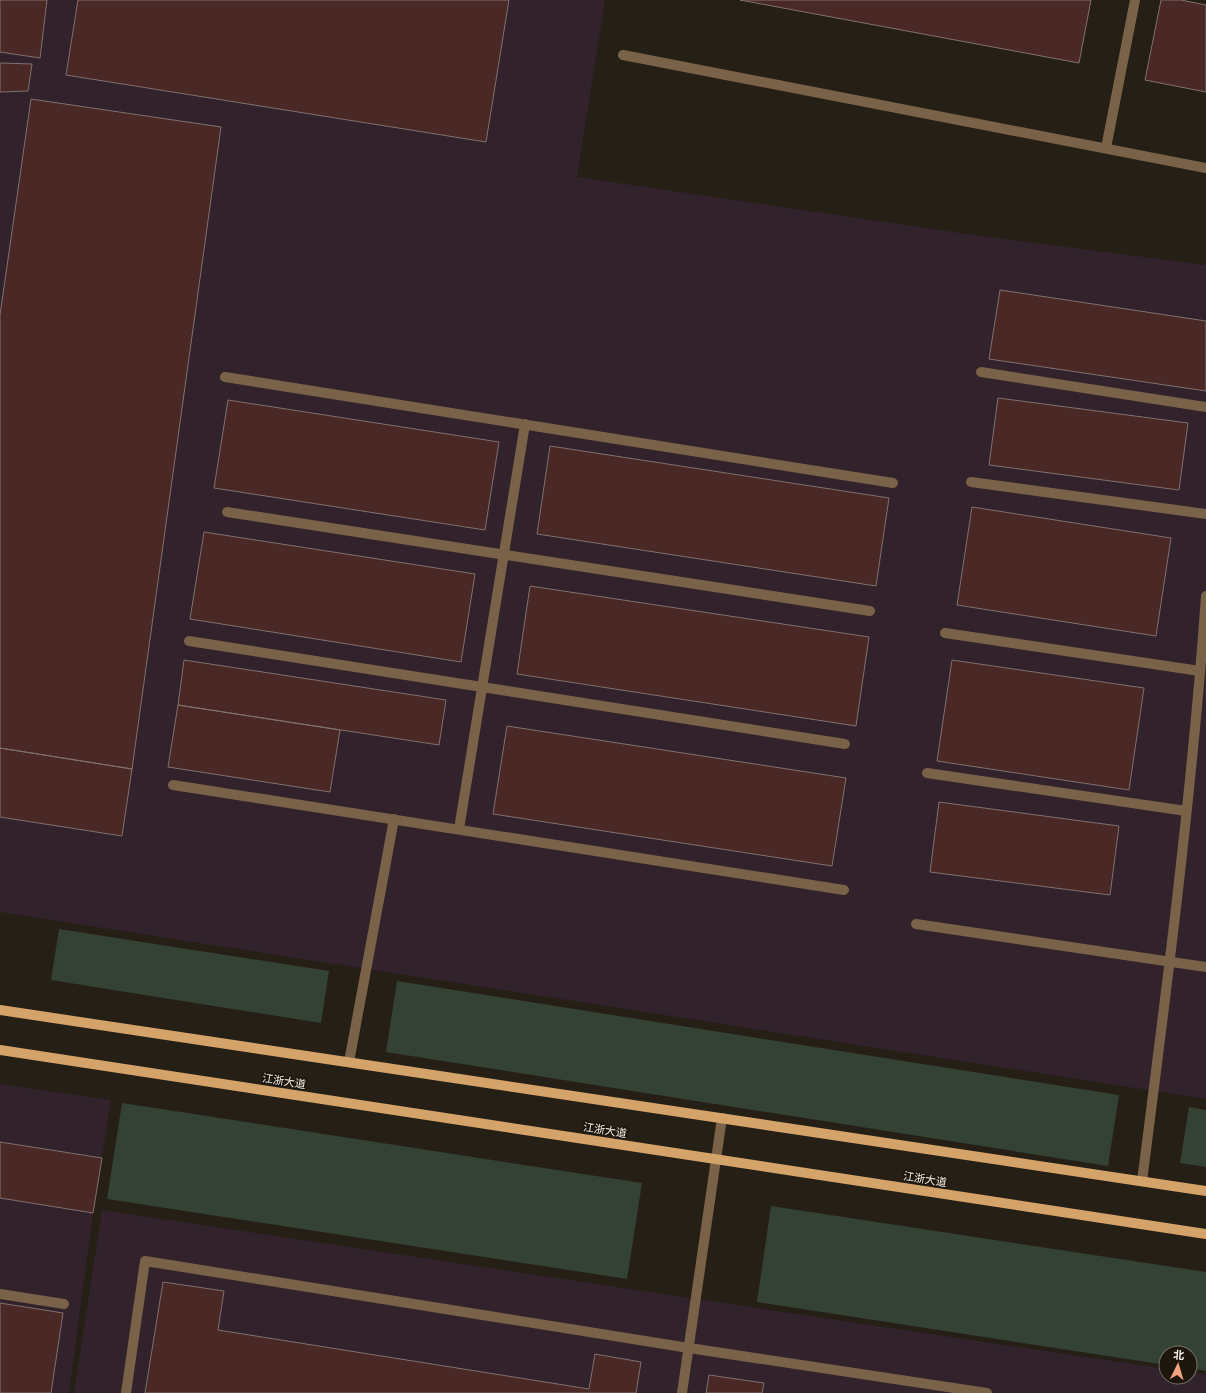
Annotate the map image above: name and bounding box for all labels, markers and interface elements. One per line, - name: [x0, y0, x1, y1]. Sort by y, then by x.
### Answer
- street label: 江浙大道: [261, 1072, 307, 1090]
- street label: 江浙大道: [582, 1121, 628, 1139]
- street label: 江浙大道: [902, 1170, 948, 1188]
- north arrow: [1158, 1345, 1198, 1385]
- text: 北: [1173, 1349, 1185, 1361]

